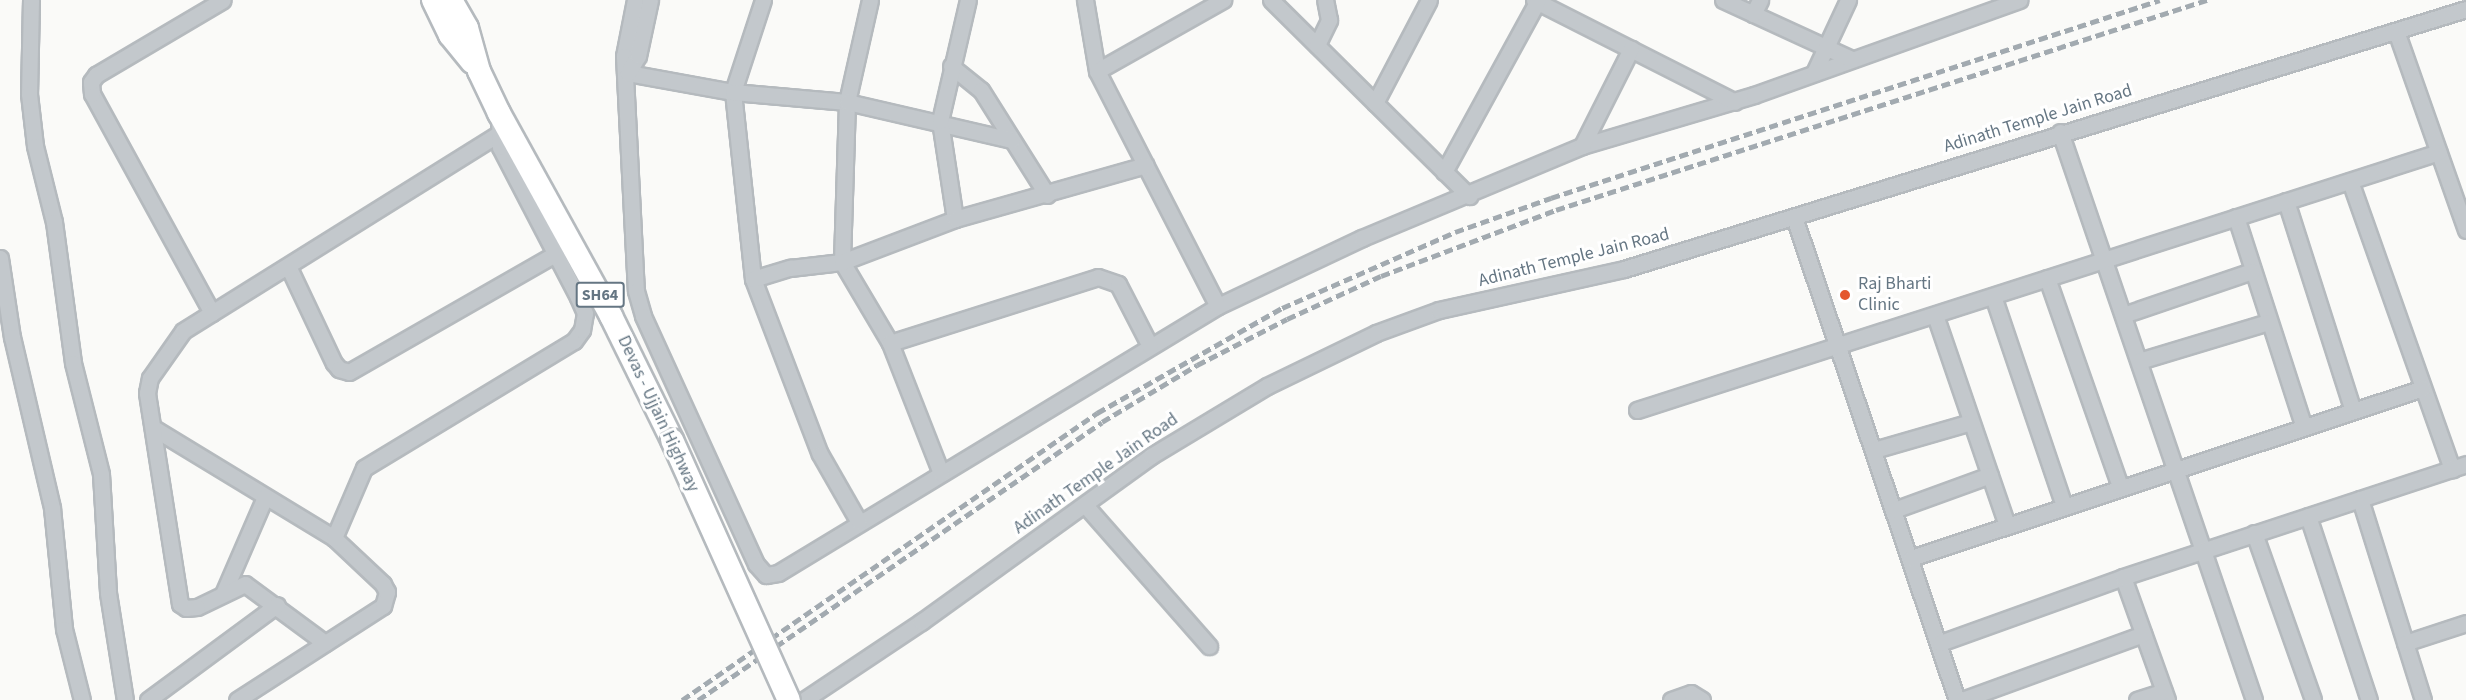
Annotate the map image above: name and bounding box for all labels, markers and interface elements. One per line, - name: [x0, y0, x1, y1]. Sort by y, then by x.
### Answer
- street label: Adinath Temple Jain Road: [1941, 80, 2135, 158]
- street label: Adinath Temple Jain Road: [1476, 224, 1672, 292]
- place label: Raj Bharti Clinic: [1858, 274, 1931, 316]
- road number: SH64: [574, 282, 626, 308]
- marker: Raj Bharti Clinic: [1836, 286, 1854, 304]
- street label: Devas - Ujjain Highway: [612, 332, 704, 496]
- street label: Adinath Temple Jain Road: [1010, 409, 1182, 539]

